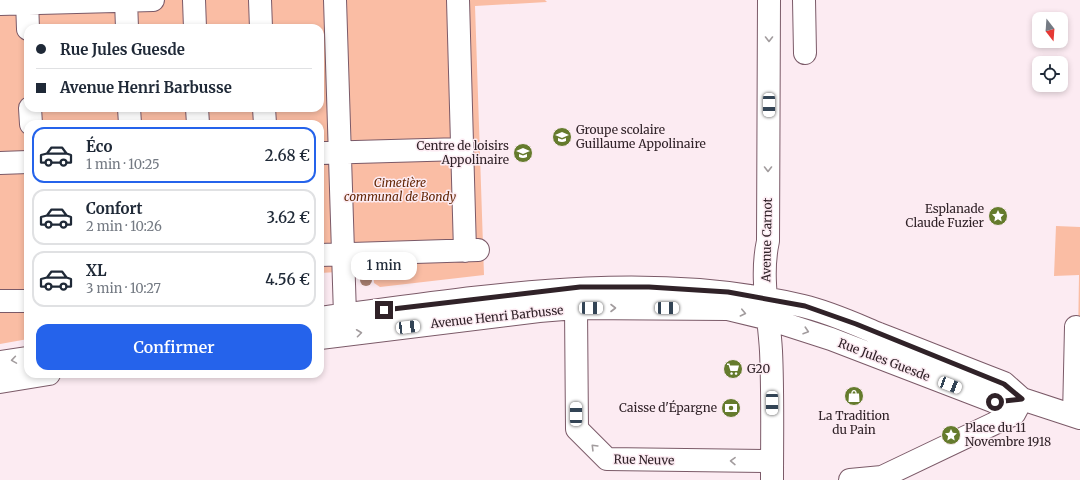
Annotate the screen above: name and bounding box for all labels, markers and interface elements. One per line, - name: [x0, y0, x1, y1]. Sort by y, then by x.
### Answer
- north arrow: [1032, 12, 1068, 48]
- map controls: [1032, 12, 1068, 92]
- one-way arrow: [765, 36, 773, 42]
- text: Rue Jules Guesde: [60, 40, 185, 59]
- button: locate: [1032, 56, 1068, 92]
- text: Avenue Henri Barbusse: [60, 78, 232, 97]
- car: [763, 93, 775, 117]
- place label: Groupe scolaire Guillaume Appolinaire: [576, 122, 706, 151]
- school or university icon: Groupe scolaire Guillaume Appolinaire: [551, 126, 573, 148]
- icon: car: [38, 137, 74, 173]
- text: Éco: [86, 137, 112, 156]
- place label: Centre de loisirs Appolinaire: [417, 138, 509, 167]
- school or university icon: Centre de loisirs Appolinaire: [512, 142, 534, 164]
- text: 2.68 €: [265, 146, 310, 165]
- text: 1 min · 10:25: [86, 156, 160, 173]
- one-way arrow: [764, 166, 772, 172]
- park label: Cimetière communal de Bondy: [344, 175, 456, 204]
- street label: Avenue Carnot: [758, 197, 775, 283]
- icon: car: [38, 199, 74, 235]
- text: Confort: [86, 199, 143, 218]
- place label: Esplanade Claude Fuzier: [906, 201, 985, 230]
- place icon: Esplanade Claude Fuzier: [987, 205, 1009, 227]
- text: 3.62 €: [266, 208, 310, 227]
- text: 2 min · 10:26: [86, 218, 162, 235]
- callout: 1 min: [351, 252, 417, 280]
- text: 1 min: [367, 257, 401, 274]
- icon: car: [38, 261, 74, 297]
- text: XL: [86, 261, 107, 280]
- text: 4.56 €: [265, 270, 310, 289]
- text: 3 min · 10:27: [86, 280, 161, 297]
- route end: [375, 301, 393, 319]
- street label: Avenue Henri Barbusse: [429, 302, 564, 331]
- car: [579, 302, 603, 314]
- car: [655, 302, 679, 314]
- one-way arrow: [610, 304, 616, 312]
- one-way arrow: [740, 308, 746, 316]
- car: [395, 320, 421, 334]
- button: Confirmer: [36, 324, 312, 370]
- one-way arrow: [802, 326, 809, 335]
- one-way arrow: [356, 329, 362, 338]
- street label: Rue Jules Guesde: [836, 335, 932, 384]
- one-way arrow: [11, 355, 17, 364]
- supermarket icon: G20: [722, 358, 744, 380]
- place label: G20: [747, 361, 770, 376]
- car: [937, 375, 963, 395]
- shop icon: La Tradition du Pain: [843, 385, 865, 407]
- car: [766, 391, 778, 415]
- route start: [986, 393, 1004, 411]
- bank icon: Caisse d'Épargne: [720, 397, 742, 419]
- place label: Caisse d'Épargne: [619, 400, 717, 415]
- car: [570, 402, 582, 426]
- place label: La Tradition du Pain: [818, 408, 890, 437]
- place label: Place du 11 Novembre 1918: [965, 420, 1051, 449]
- place icon: Place du 11 Novembre 1918: [940, 424, 962, 446]
- one-way arrow: [591, 444, 599, 451]
- street label: Rue Neuve: [614, 451, 674, 468]
- one-way arrow: [730, 457, 736, 465]

